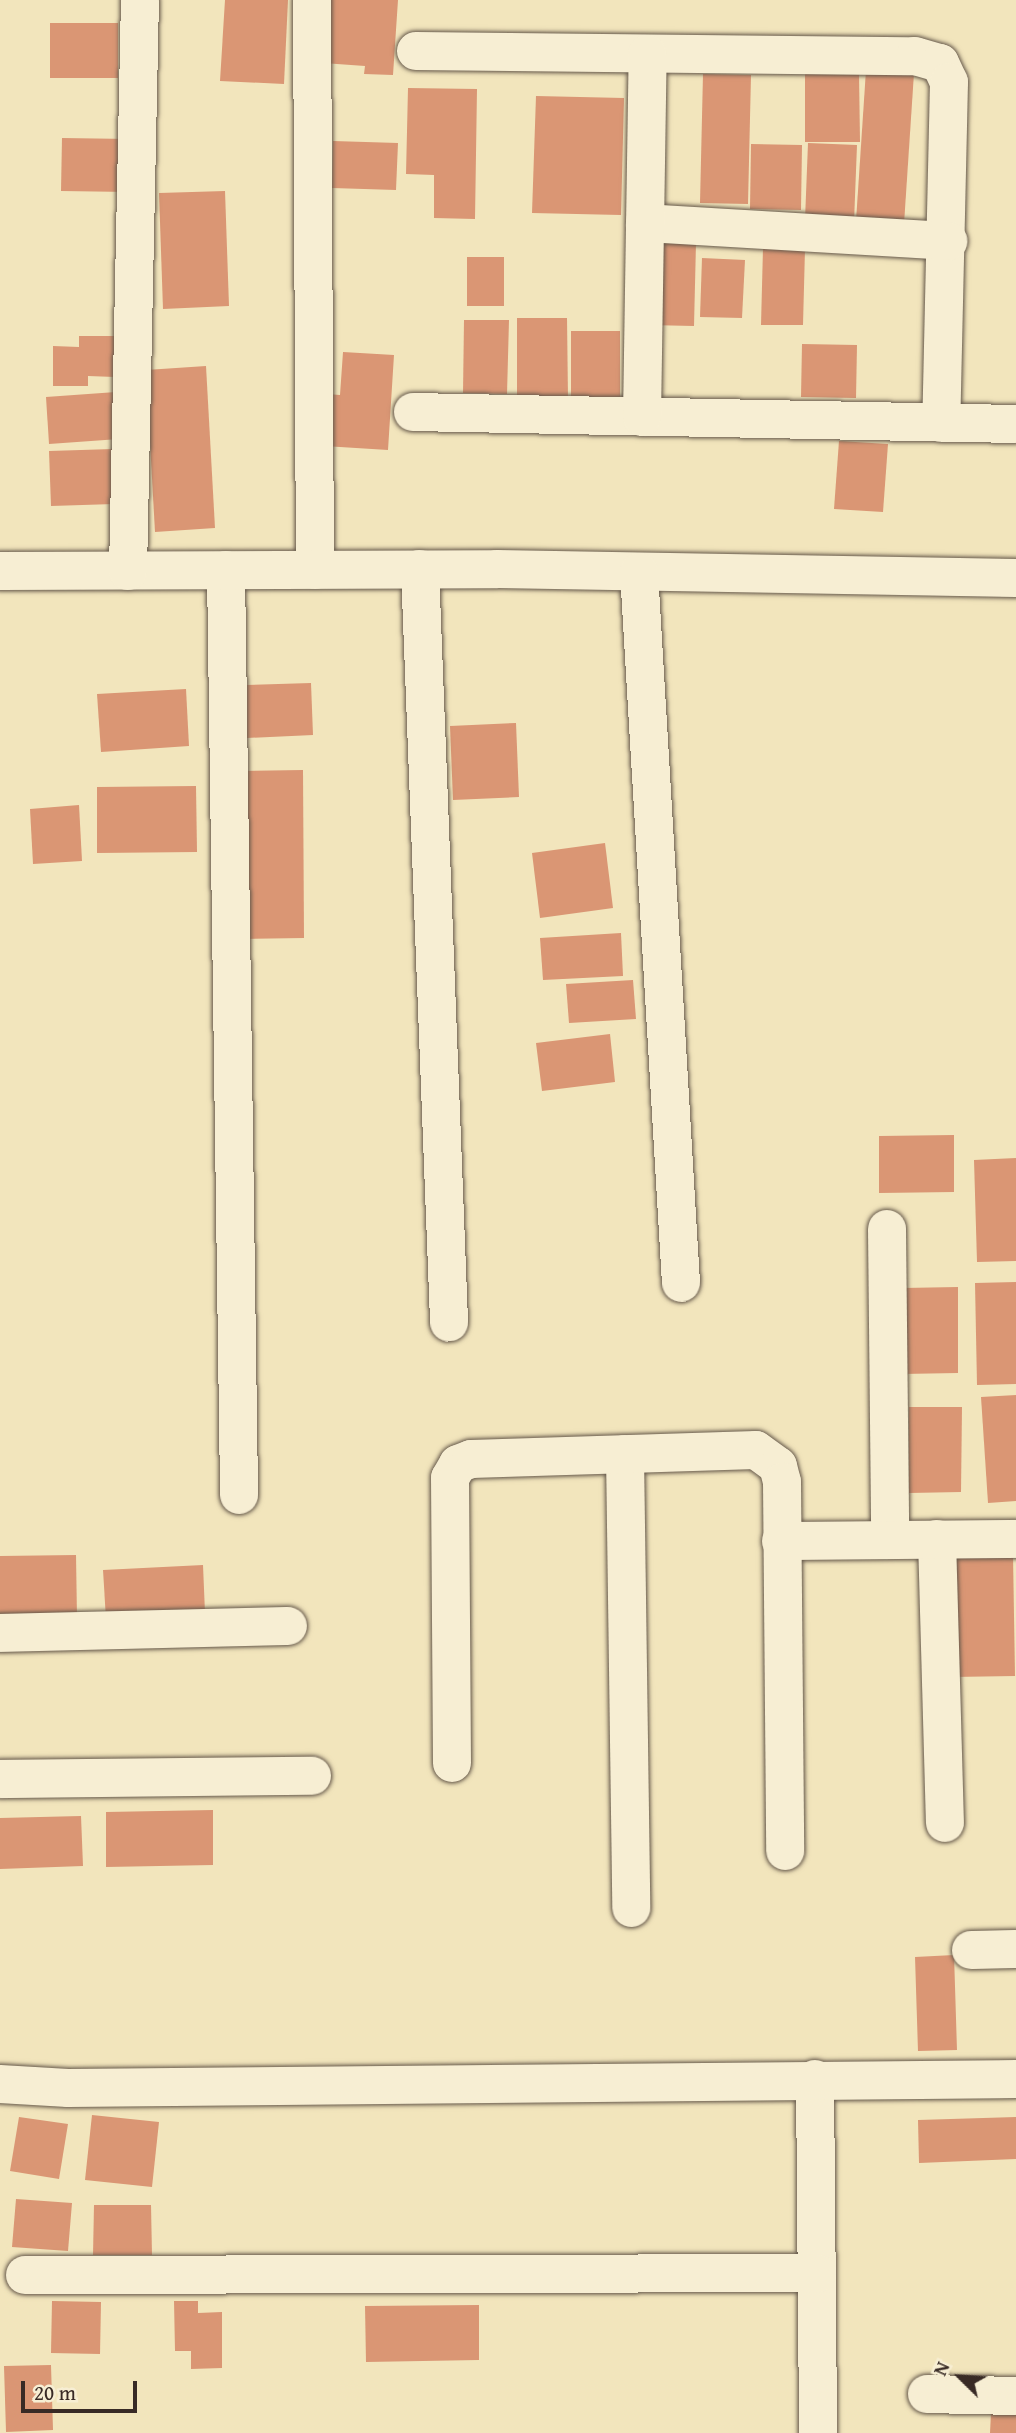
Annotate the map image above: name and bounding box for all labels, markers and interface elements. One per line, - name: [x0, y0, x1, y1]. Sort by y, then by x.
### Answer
- north arrow: [925, 2342, 995, 2412]
- text: N: [925, 2357, 956, 2380]
- scale bar: [24, 2366, 140, 2410]
- text: 20 m: [34, 2377, 76, 2408]

